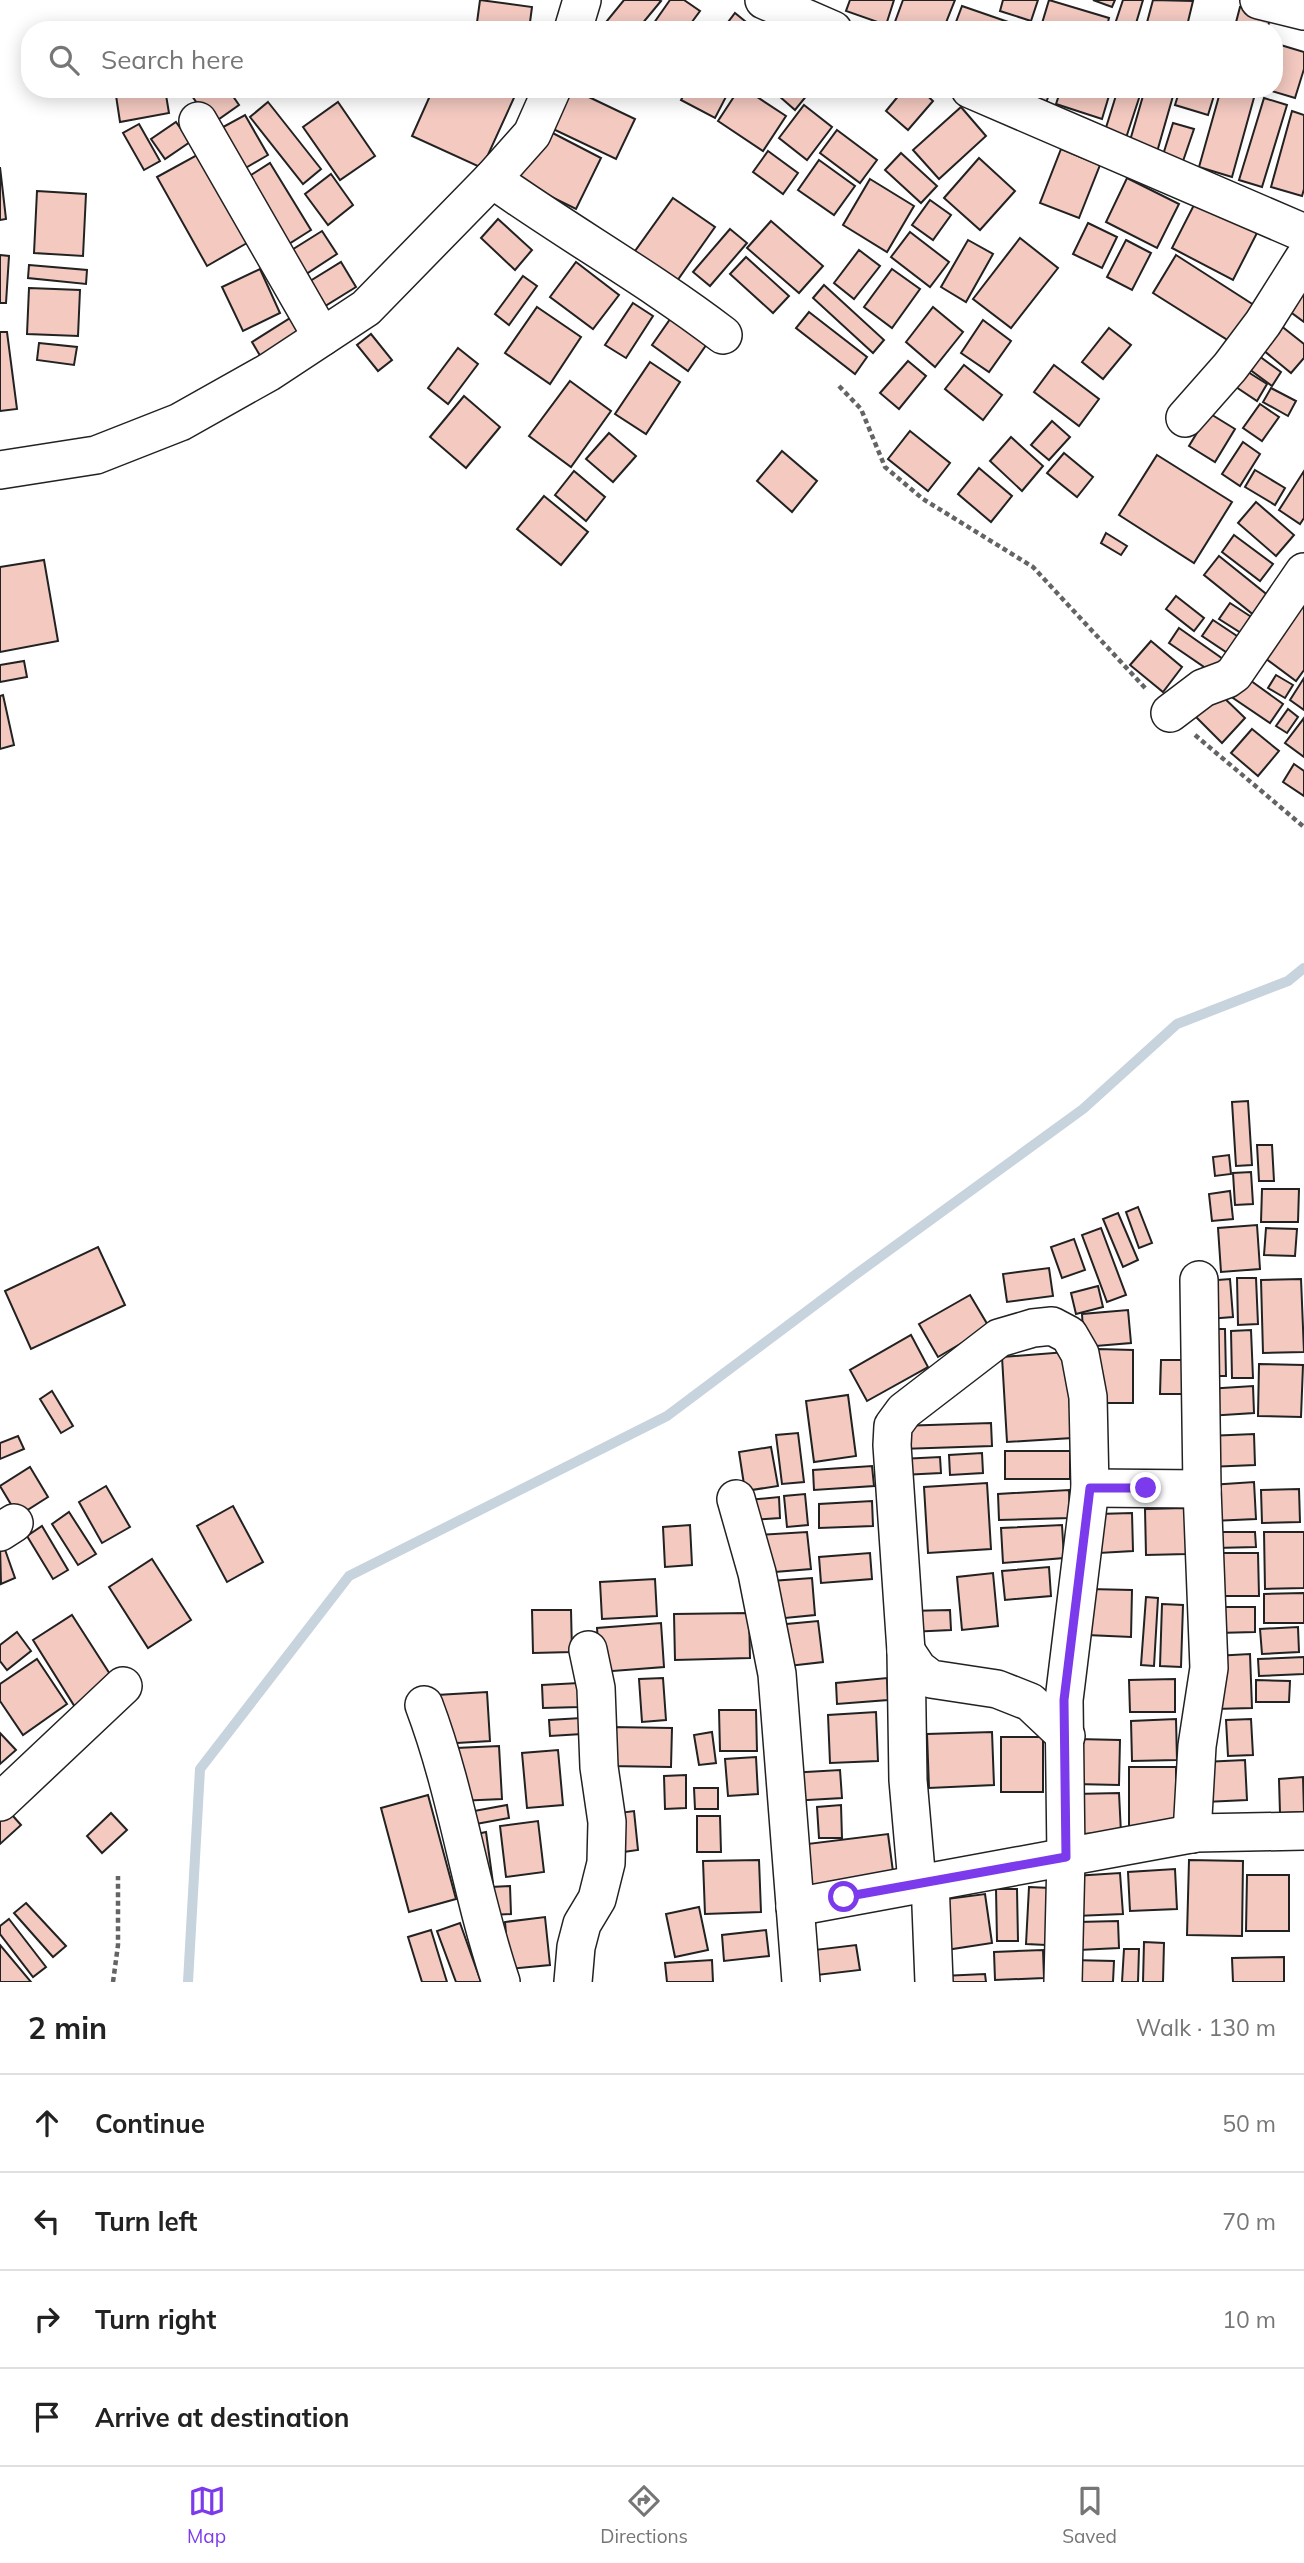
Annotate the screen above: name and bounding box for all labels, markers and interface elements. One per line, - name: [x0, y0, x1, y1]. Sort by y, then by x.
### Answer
- search box: [21, 21, 1283, 98]
- icon: search: [45, 41, 83, 79]
- text: Search here: [101, 43, 244, 76]
- route end: [1130, 1472, 1161, 1503]
- route start: [828, 1881, 859, 1912]
- text: 2 min: [28, 2009, 107, 2047]
- text: Walk · 130 m: [1136, 2013, 1276, 2042]
- icon: ahead: [28, 2104, 66, 2142]
- text: Continue: [95, 2107, 205, 2140]
- text: 50 m: [1222, 2109, 1276, 2138]
- icon: left: [28, 2202, 66, 2240]
- text: Turn left: [95, 2205, 197, 2238]
- text: 70 m: [1222, 2207, 1276, 2236]
- icon: right: [28, 2300, 66, 2338]
- text: Turn right: [95, 2303, 216, 2336]
- text: 10 m: [1222, 2305, 1276, 2334]
- icon: arrive: [28, 2398, 66, 2436]
- text: Arrive at destination: [95, 2401, 350, 2434]
- tab: Map: [187, 2482, 226, 2548]
- tab: Directions: [600, 2482, 688, 2548]
- tab: Saved: [1062, 2482, 1117, 2548]

